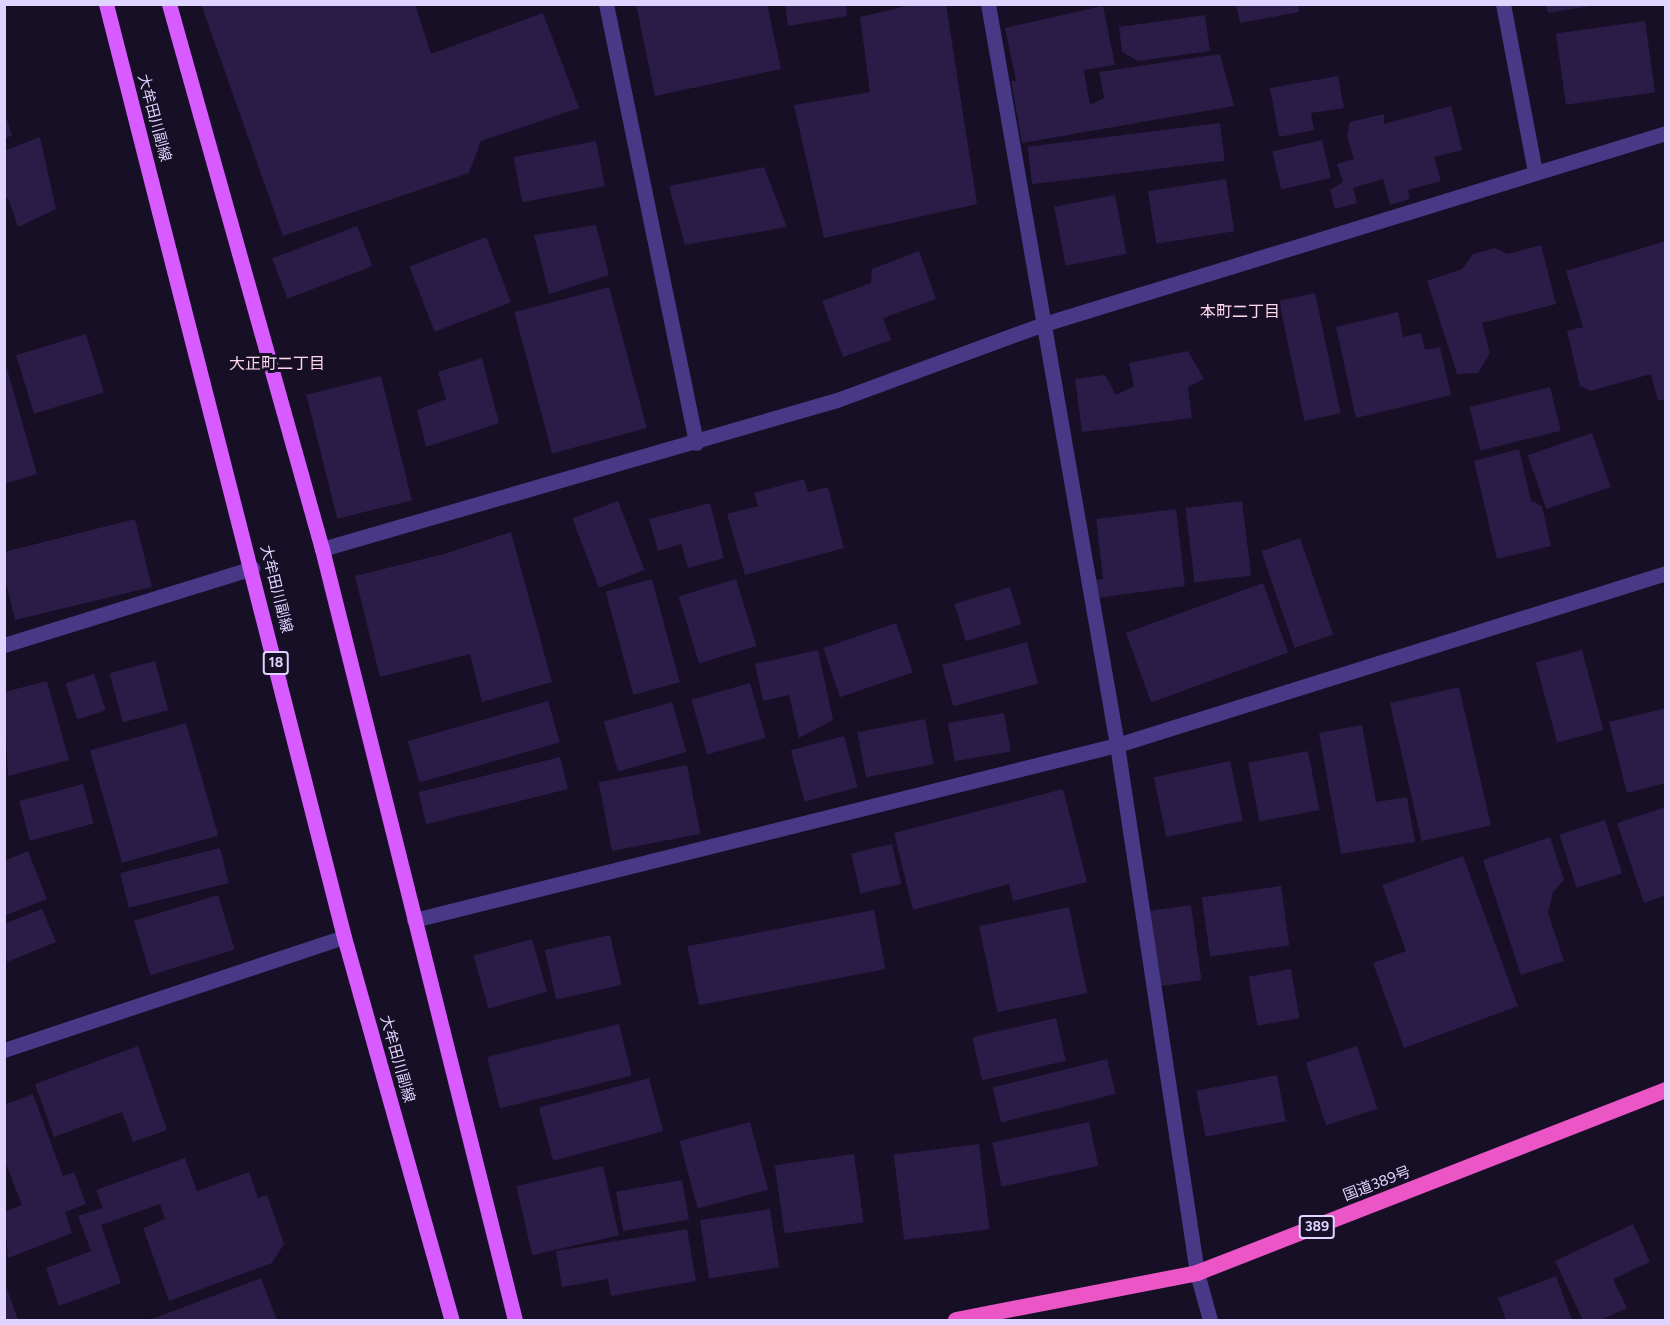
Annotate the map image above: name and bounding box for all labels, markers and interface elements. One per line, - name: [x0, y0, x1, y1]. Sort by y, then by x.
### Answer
- street label: 大牟田川副線: [134, 72, 174, 164]
- district label: 本町二丁目: [1200, 302, 1280, 322]
- district label: 大正町二丁目: [229, 354, 325, 374]
- street label: 大牟田川副線: [256, 543, 296, 635]
- road number: 18: [262, 652, 290, 674]
- street label: 大牟田川副線: [376, 1013, 418, 1105]
- street label: 国道389号: [1341, 1163, 1413, 1205]
- road number: 389: [1298, 1216, 1336, 1238]

